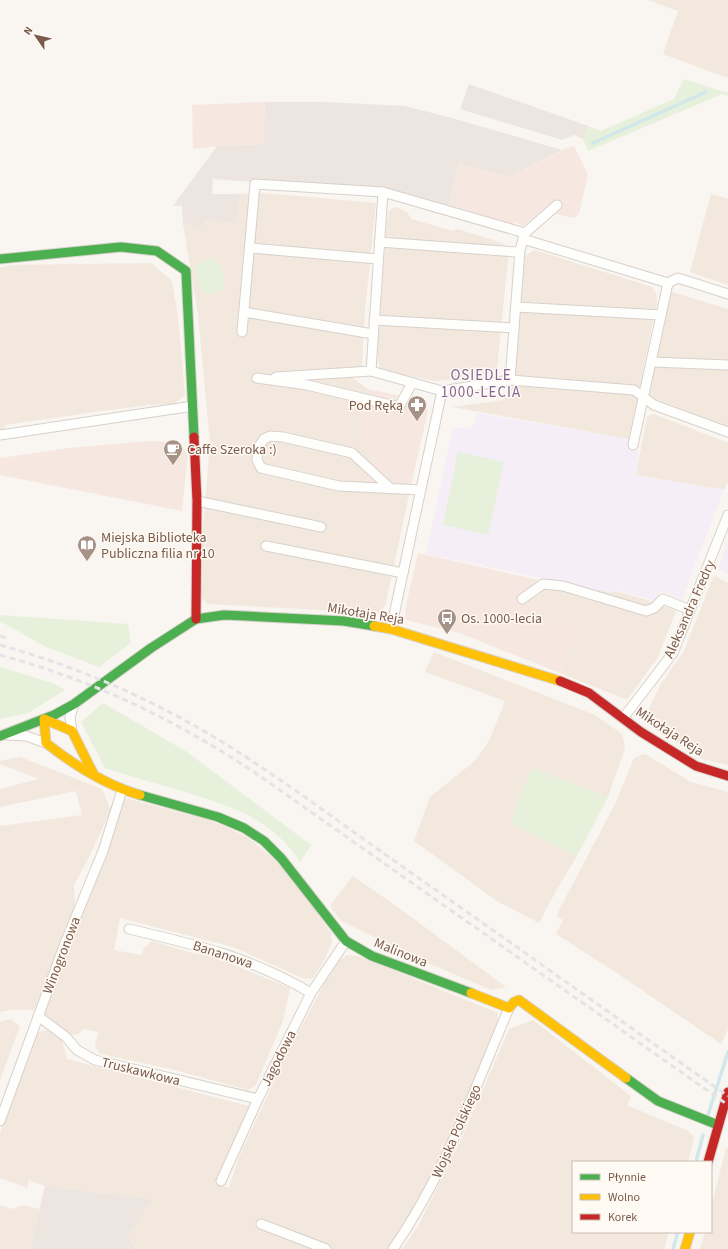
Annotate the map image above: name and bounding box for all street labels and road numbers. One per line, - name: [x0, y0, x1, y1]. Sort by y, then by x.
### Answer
- street label: Aleksandra Fredry: [659, 557, 721, 662]
- street label: Mikołaja Reja: [326, 598, 406, 630]
- street label: Mikołaja Reja: [631, 702, 707, 761]
- street label: Winogronowa: [38, 914, 86, 997]
- street label: Malinowa: [371, 933, 431, 973]
- street label: Bananowa: [190, 936, 255, 974]
- street label: Jagodowa: [256, 1027, 302, 1090]
- street label: Truskawkowa: [99, 1053, 182, 1091]
- street label: Wojska Polskiego: [427, 1081, 487, 1182]

